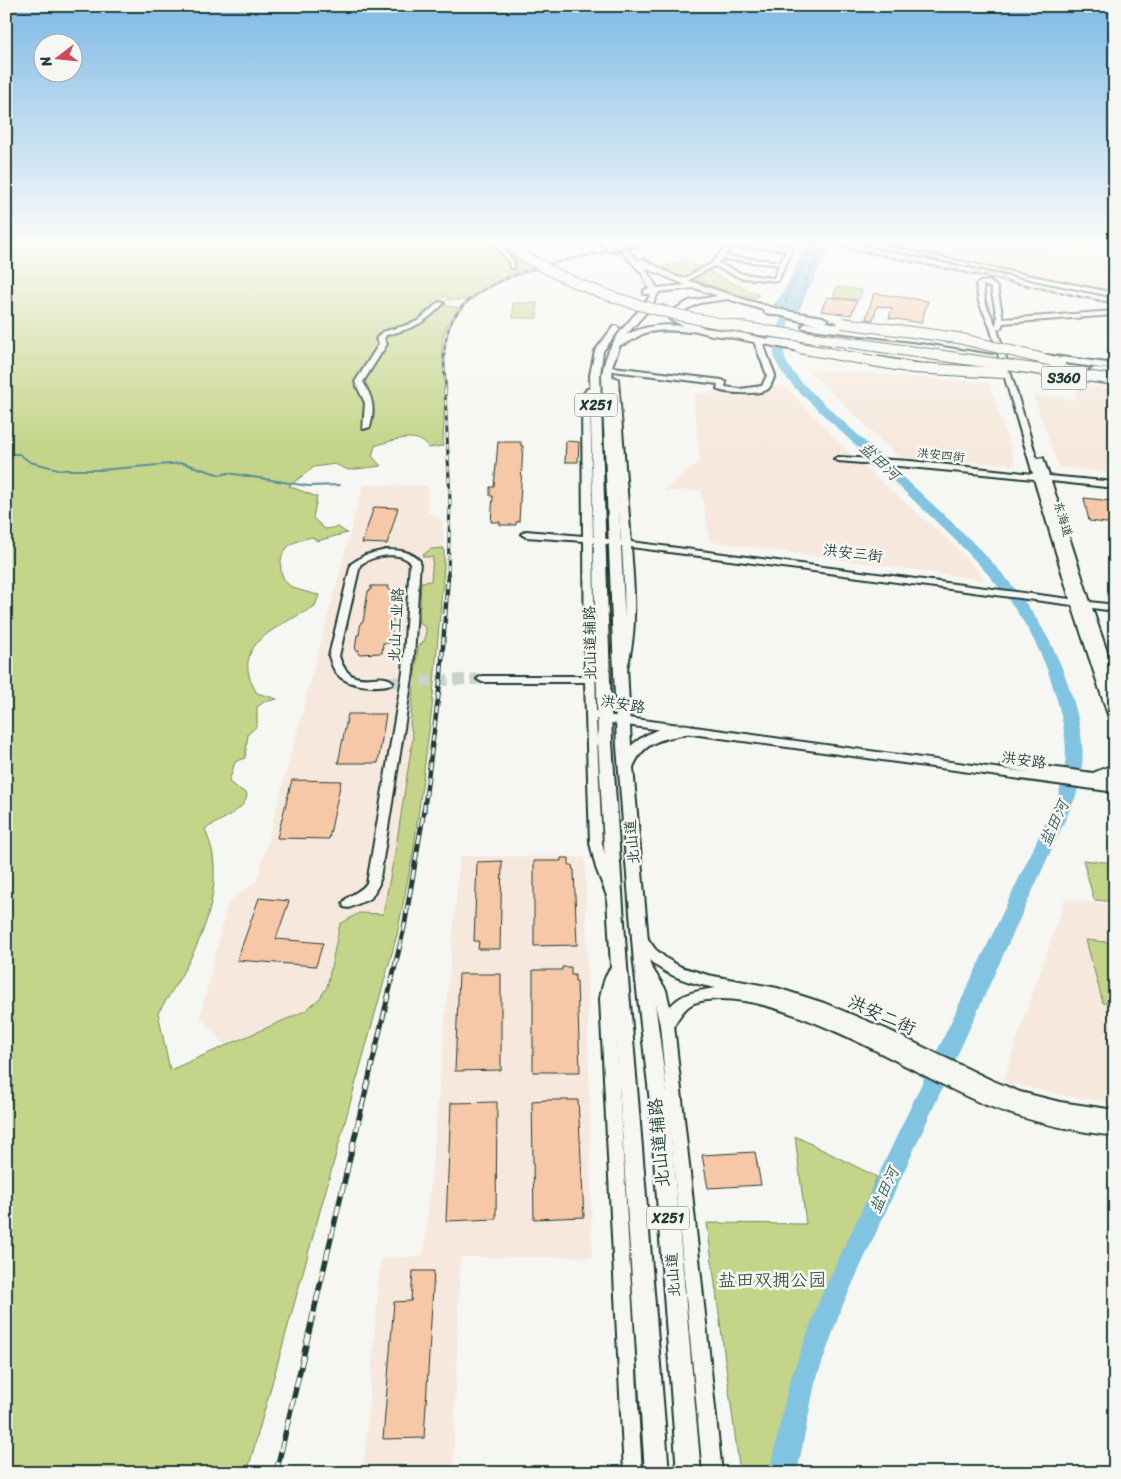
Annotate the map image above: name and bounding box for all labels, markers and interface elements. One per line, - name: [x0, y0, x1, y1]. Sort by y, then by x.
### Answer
- north arrow: [32, 32, 82, 82]
- text: N: [33, 53, 60, 71]
- road number: S360: [1042, 366, 1086, 389]
- road number: X251: [575, 394, 617, 416]
- water label: 盐田河: [853, 434, 910, 490]
- street label: 洪安四街: [916, 442, 966, 468]
- street label: 东海道: [1047, 499, 1079, 539]
- street label: 洪安三街: [822, 536, 884, 570]
- street label: 北山工业路: [381, 587, 411, 663]
- street label: 北山道辅路: [576, 605, 604, 681]
- street label: 洪安路: [599, 687, 647, 721]
- street label: 洪安路: [1000, 744, 1048, 776]
- water label: 盐田河: [1031, 792, 1079, 851]
- street label: 北山道: [617, 818, 647, 866]
- street label: 洪安二街: [843, 986, 921, 1044]
- street label: 北山道辅路: [639, 1097, 679, 1189]
- water label: 盐田河: [861, 1159, 909, 1218]
- road number: X251: [647, 1206, 689, 1230]
- street label: 北山道: [658, 1252, 688, 1298]
- park label: 盐田双拥公园: [718, 1264, 826, 1296]

